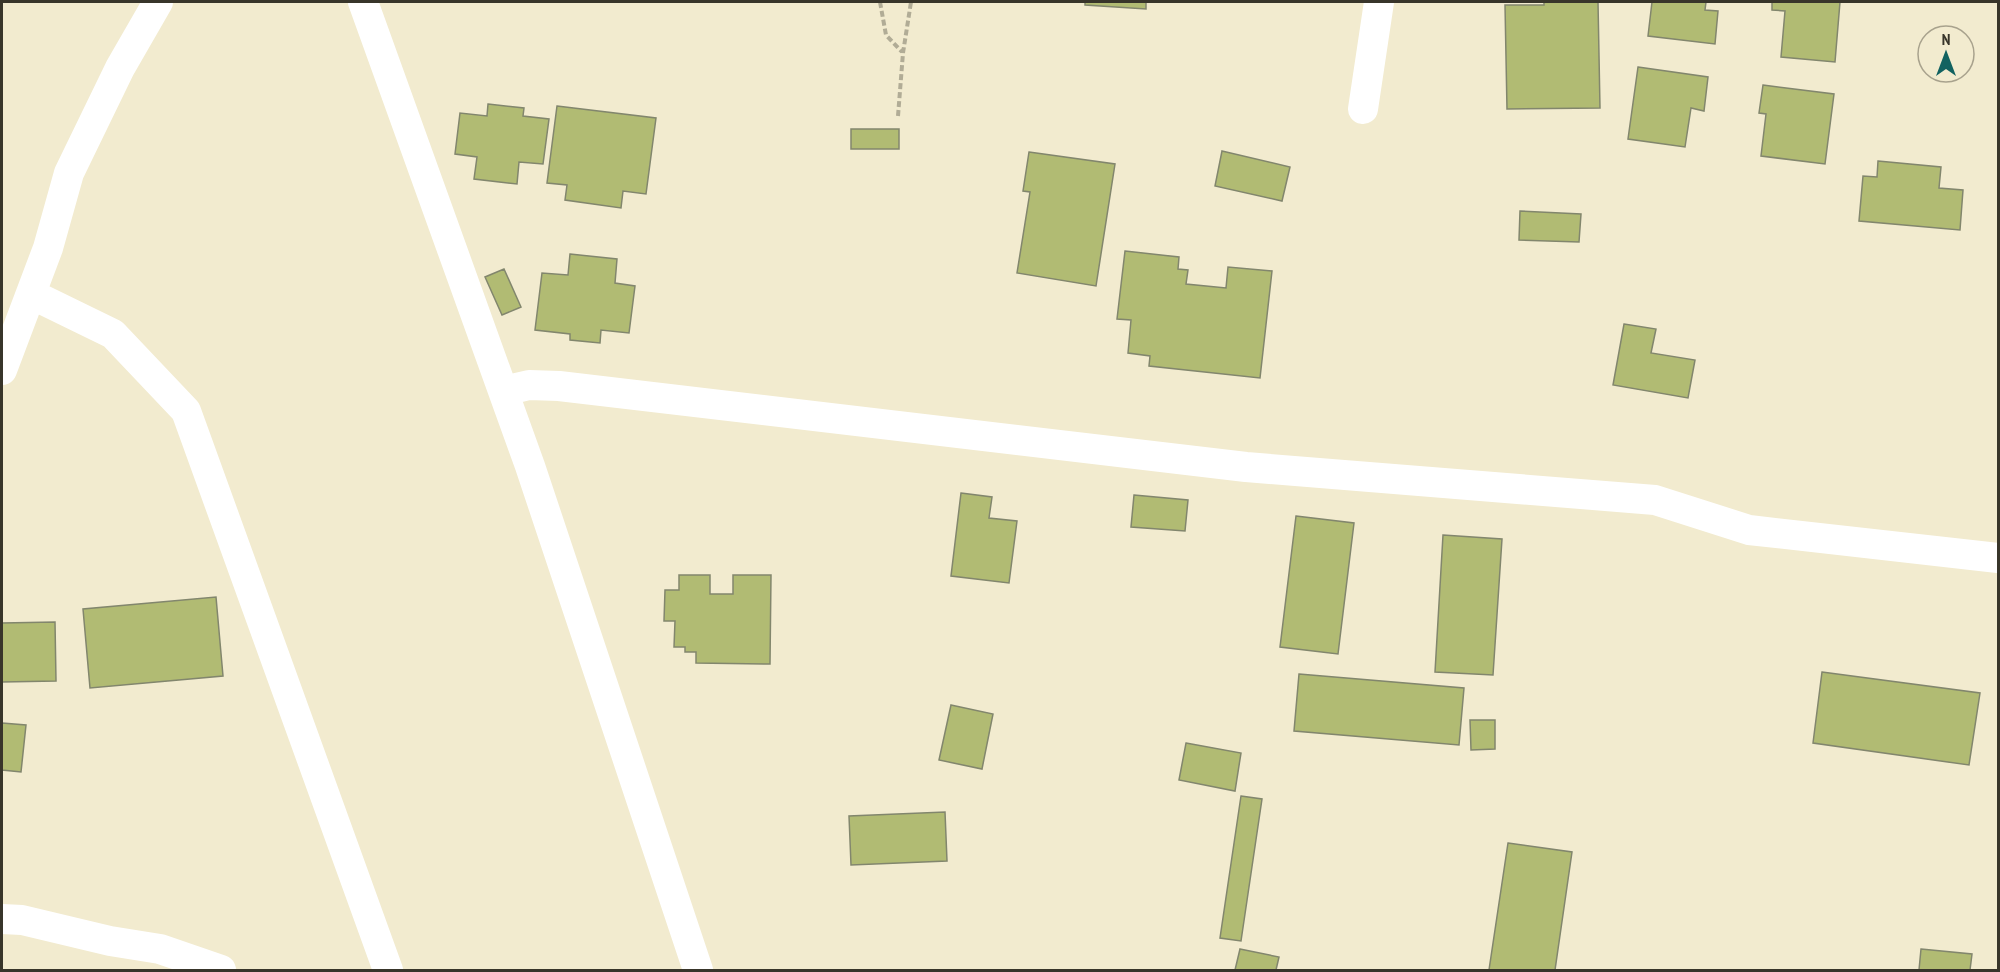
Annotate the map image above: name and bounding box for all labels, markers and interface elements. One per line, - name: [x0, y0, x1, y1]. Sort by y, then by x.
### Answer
- north arrow: [1916, 24, 1976, 84]
- text: N: [1942, 29, 1950, 49]

